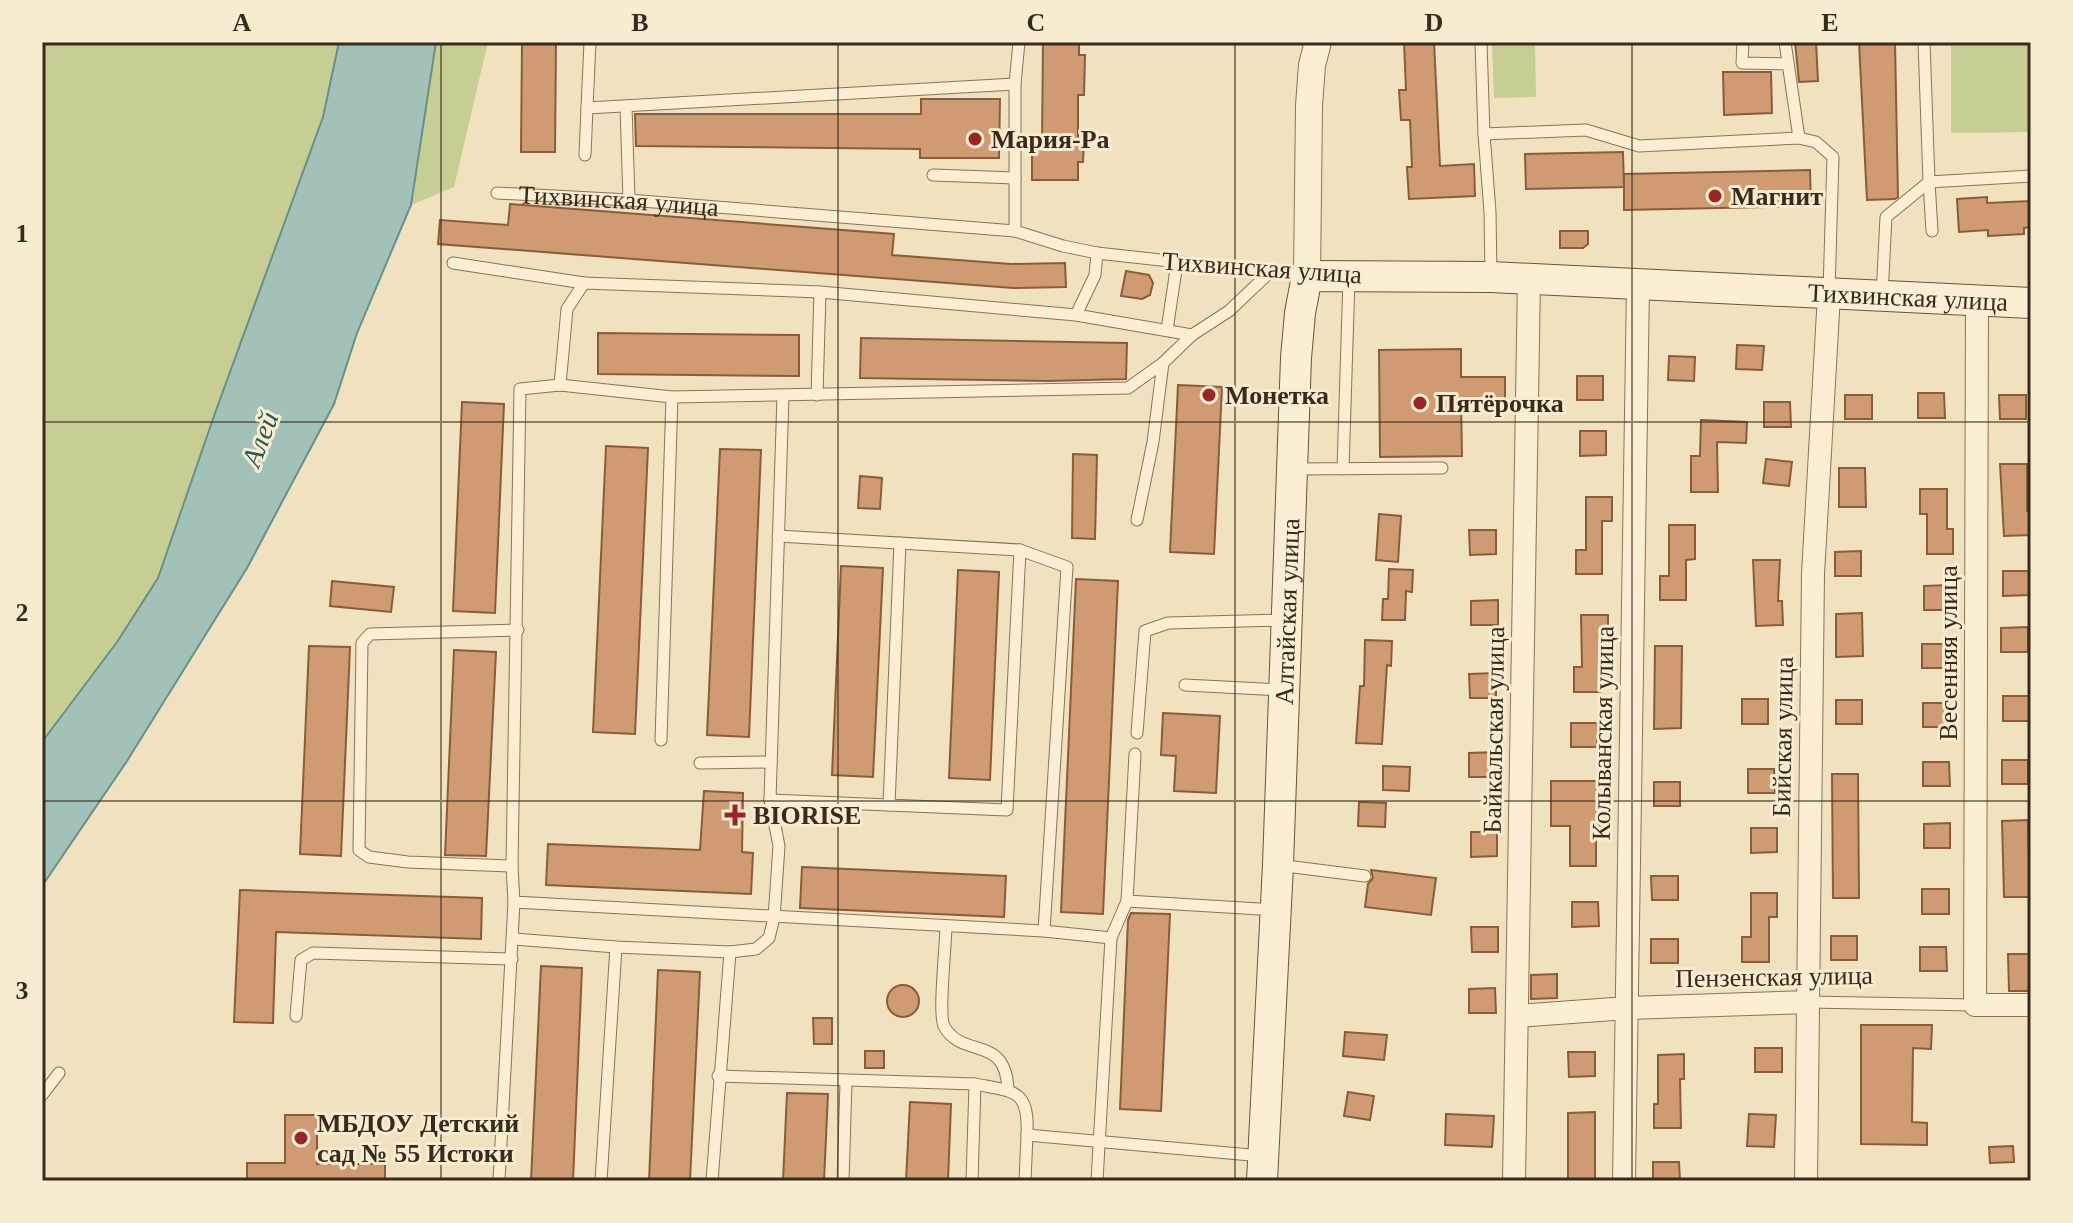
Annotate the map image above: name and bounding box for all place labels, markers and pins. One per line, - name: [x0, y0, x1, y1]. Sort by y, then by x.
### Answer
- place label: Мария-Ра: [991, 125, 1110, 154]
- marker: Мария-Ра: [966, 130, 984, 148]
- place label: Магнит: [1731, 182, 1823, 211]
- marker: Магнит: [1706, 187, 1724, 205]
- place label: Монетка: [1225, 381, 1329, 410]
- marker: Монетка: [1200, 386, 1218, 404]
- place label: Пятёрочка: [1436, 389, 1564, 418]
- marker: Пятёрочка: [1411, 394, 1429, 412]
- place label: BIORISE: [753, 801, 861, 830]
- marker: BIORISE: [724, 804, 746, 826]
- place label: МБДОУ Детский сад № 55 Истоки: [317, 1109, 519, 1168]
- marker: МБДОУ Детский сад № 55 Истоки: [292, 1129, 310, 1147]

